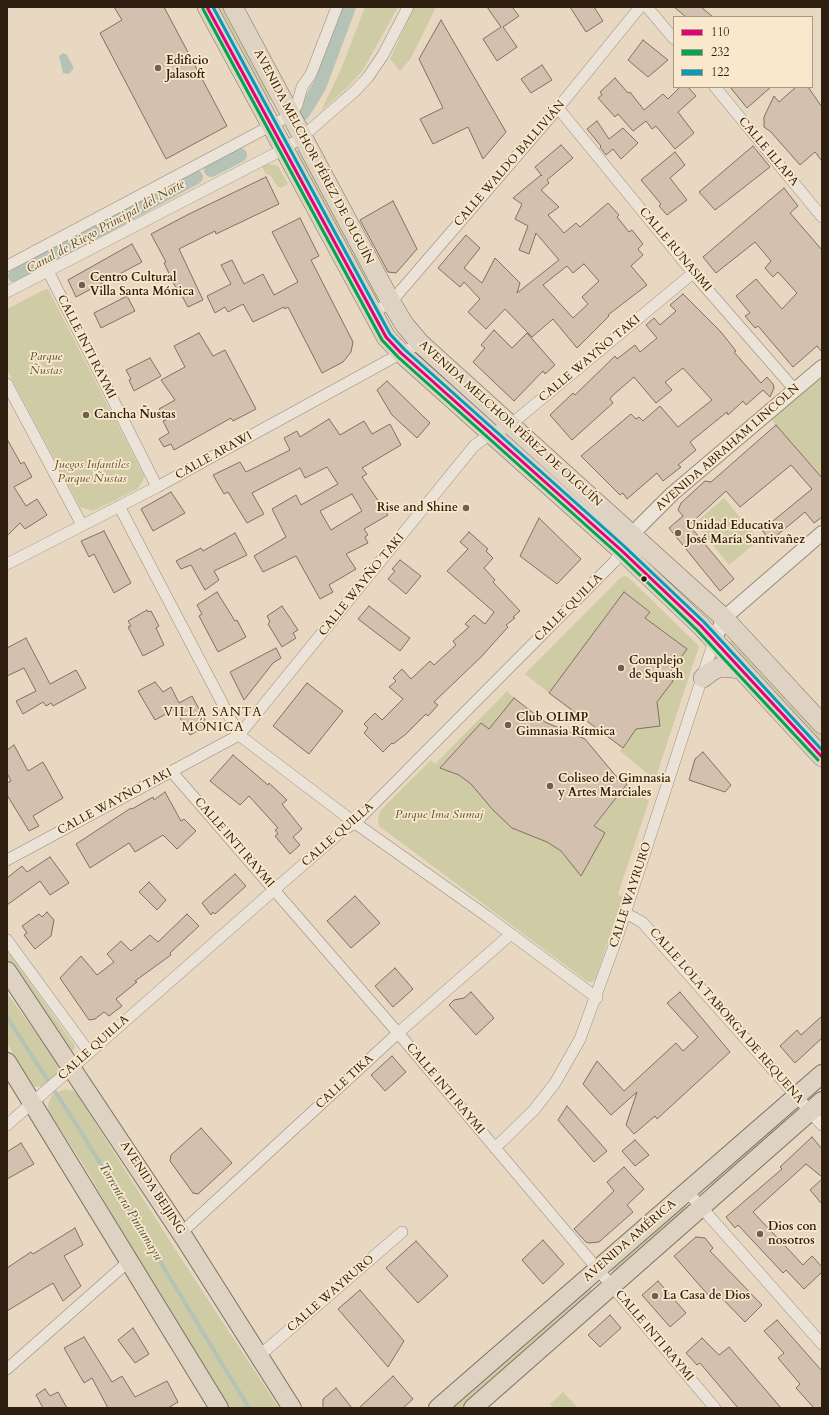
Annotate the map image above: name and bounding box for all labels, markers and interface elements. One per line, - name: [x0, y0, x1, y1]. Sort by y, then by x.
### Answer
- legend: [673, 16, 813, 88]
- text: 110: [711, 24, 729, 40]
- text: 232: [711, 44, 729, 60]
- street label: AVENIDA MELCHOR PÉREZ DE OLGUÍN: [250, 47, 376, 267]
- place label: Edificio Jalasoft: [166, 54, 209, 82]
- marker: Edificio Jalasoft: [153, 63, 163, 73]
- text: 122: [711, 64, 729, 80]
- street label: CALLE WALDO BALLIVIÁN: [451, 98, 569, 230]
- street label: CALLE ILLAPA: [735, 115, 801, 189]
- water label: Canal de Riego Principal del Norte: [24, 177, 188, 277]
- street label: CALLE RUNASIMI: [636, 205, 714, 295]
- place label: Centro Cultural Villa Santa Mónica: [90, 271, 194, 299]
- marker: Centro Cultural Villa Santa Mónica: [77, 280, 87, 290]
- street label: CALLE INTI RAYMI: [54, 293, 118, 401]
- street label: CALLE WAYÑO TAKI: [536, 312, 644, 406]
- street label: AVENIDA MELCHOR PÉREZ DE OLGUÍN: [416, 338, 604, 510]
- park label: Parque Ñustas: [29, 350, 63, 378]
- street label: AVENIDA ABRAHAM LINCOLN: [653, 382, 803, 514]
- place label: Cancha Ñustas: [94, 408, 176, 422]
- marker: Cancha Ñustas: [81, 410, 91, 420]
- street label: CALLE ARAWI: [173, 429, 255, 483]
- park label: Juegos Infantiles Parque Ñustas: [55, 458, 129, 486]
- place label: Rise and Shine: [377, 501, 458, 515]
- marker: Rise and Shine: [461, 503, 471, 513]
- place label: Unidad Educativa José María Santivañez: [686, 519, 805, 547]
- marker: Unidad Educativa José María Santivañez: [673, 528, 683, 538]
- street label: CALLE WAYÑO TAKI: [316, 531, 408, 639]
- street label: CALLE QUILLA: [532, 571, 606, 645]
- unlabelled marker: [639, 574, 649, 584]
- place label: Complejo de Squash: [629, 654, 683, 682]
- marker: Complejo de Squash: [616, 663, 626, 673]
- district label: VILLA SANTA MÓNICA: [163, 705, 263, 736]
- place label: Club OLIMP Gimnasia Rítmica: [516, 711, 615, 739]
- marker: Club OLIMP Gimnasia Rítmica: [503, 720, 513, 730]
- street label: CALLE WAYÑO TAKI: [55, 766, 175, 838]
- place label: Coliseo de Gimnasia y Artes Marciales: [558, 772, 671, 800]
- marker: Coliseo de Gimnasia y Artes Marciales: [545, 781, 555, 791]
- street label: CALLE INTI RAYMI: [191, 795, 277, 891]
- street label: CALLE QUILLA: [299, 800, 377, 870]
- park label: Parque Ima Sumaj: [395, 808, 483, 822]
- street label: CALLE WAYRURO: [607, 840, 655, 950]
- street label: CALLE LOLA TABORGA DE REQUENA: [646, 925, 806, 1107]
- street label: CALLE QUILLA: [56, 1012, 132, 1084]
- street label: CALLE INTI RAYMI: [403, 1041, 487, 1137]
- street label: CALLE TIKA: [313, 1052, 377, 1112]
- street label: AVENIDA BEIJING: [117, 1139, 187, 1237]
- water label: Torrentera Pintumayu: [95, 1160, 165, 1264]
- street label: AVENIDA AMÉRICA: [581, 1197, 679, 1285]
- place label: Dios con nosotros: [768, 1220, 817, 1248]
- marker: Dios con nosotros: [755, 1229, 765, 1239]
- street label: CALLE WAYRURO: [285, 1252, 377, 1336]
- street label: CALLE INTI RAYMI: [612, 1288, 696, 1384]
- place label: La Casa de Dios: [663, 1289, 750, 1303]
- marker: La Casa de Dios: [650, 1291, 660, 1301]

